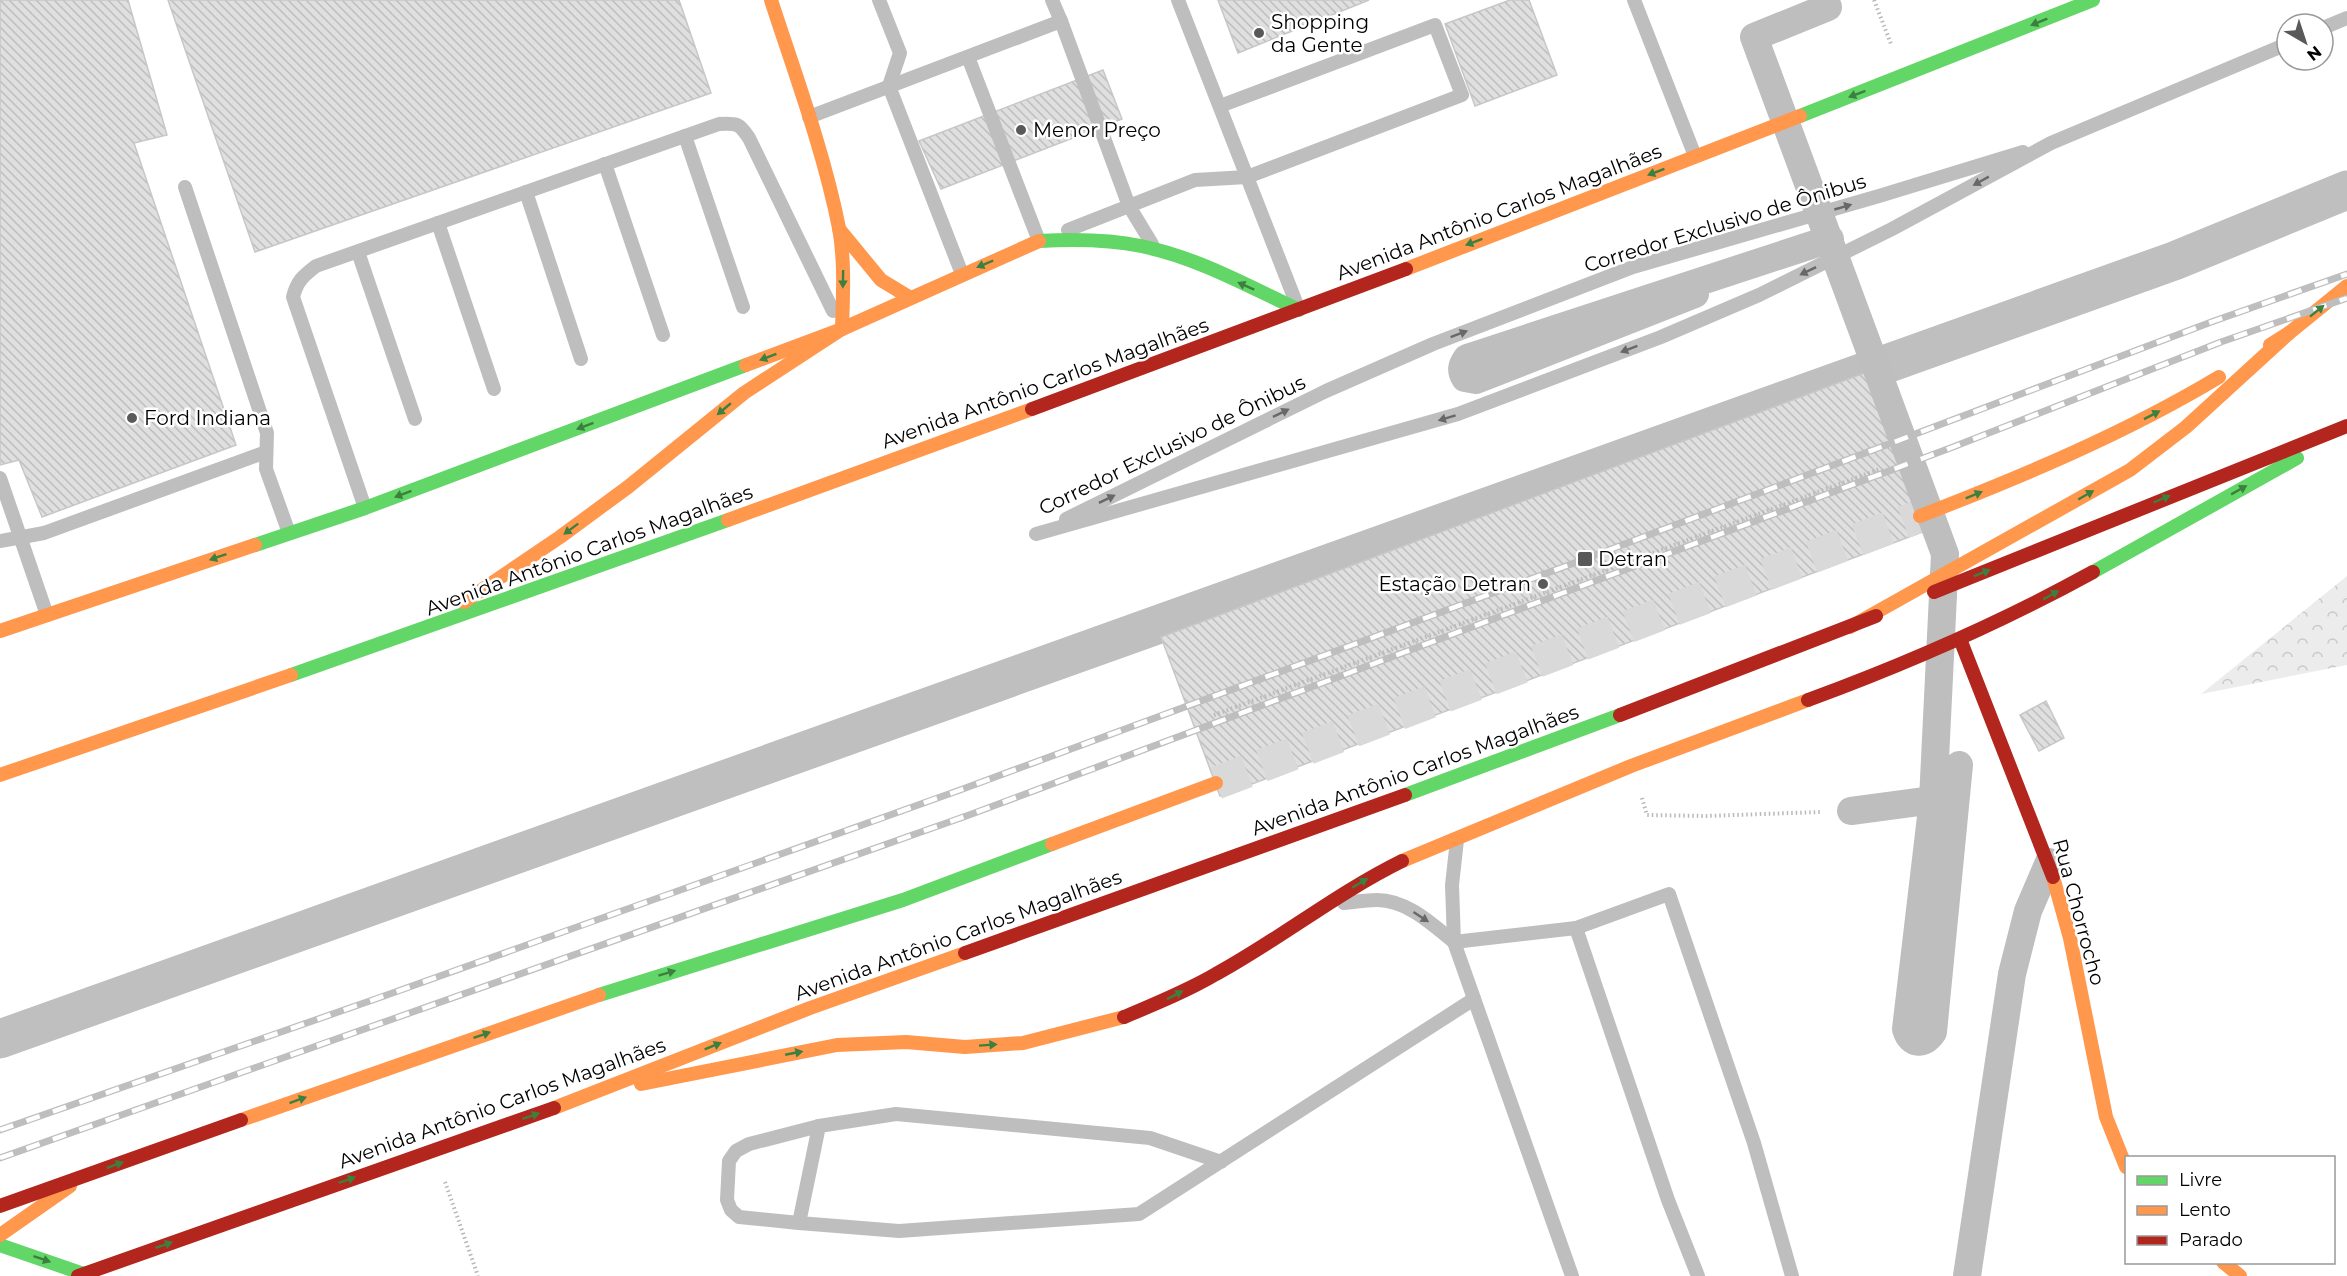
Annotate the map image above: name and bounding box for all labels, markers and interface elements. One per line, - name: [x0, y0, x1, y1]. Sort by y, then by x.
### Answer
- place label: Shopping da Gente: [1271, 10, 1369, 57]
- north arrow: [2275, 12, 2335, 72]
- one-way arrow: [2029, 17, 2047, 27]
- marker: Shopping da Gente: [1252, 26, 1266, 40]
- text: N: [2303, 42, 2325, 65]
- one-way arrow: [1848, 89, 1866, 99]
- place label: Menor Preço: [1033, 118, 1161, 142]
- marker: Menor Preço: [1014, 123, 1028, 137]
- street label: Avenida Antônio Carlos Magalhães: [1333, 139, 1665, 285]
- one-way arrow: [1647, 167, 1665, 177]
- street label: Corredor Exclusivo de Ônibus: [1581, 169, 1869, 277]
- one-way arrow: [1972, 176, 1989, 186]
- one-way arrow: [1834, 201, 1852, 211]
- one-way arrow: [1465, 238, 1483, 247]
- one-way arrow: [976, 260, 994, 269]
- one-way arrow: [1799, 267, 1816, 276]
- one-way arrow: [838, 269, 847, 288]
- one-way arrow: [1237, 282, 1254, 291]
- one-way arrow: [2309, 305, 2324, 317]
- street label: Avenida Antônio Carlos Magalhães: [878, 312, 1212, 453]
- one-way arrow: [1450, 329, 1468, 339]
- one-way arrow: [1620, 345, 1638, 354]
- one-way arrow: [758, 352, 776, 362]
- street label: Corredor Exclusivo de Ônibus: [1035, 370, 1309, 520]
- one-way arrow: [717, 402, 732, 415]
- place label: Ford Indiana: [144, 406, 271, 430]
- one-way arrow: [1272, 409, 1289, 418]
- one-way arrow: [2144, 410, 2161, 419]
- marker: Ford Indiana: [125, 411, 139, 425]
- one-way arrow: [1438, 414, 1456, 423]
- one-way arrow: [576, 421, 594, 431]
- street label: Avenida Antônio Carlos Magalhães: [422, 479, 756, 620]
- one-way arrow: [2231, 485, 2248, 495]
- one-way arrow: [393, 490, 411, 500]
- one-way arrow: [1966, 490, 1984, 500]
- one-way arrow: [2078, 490, 2095, 500]
- one-way arrow: [1099, 494, 1116, 504]
- one-way arrow: [2153, 494, 2171, 503]
- one-way arrow: [563, 523, 579, 535]
- place label: Detran: [1598, 547, 1667, 571]
- marker: Detran: [1576, 550, 1594, 568]
- one-way arrow: [209, 553, 227, 563]
- one-way arrow: [1973, 568, 1991, 578]
- place label: Estação Detran: [1378, 572, 1531, 596]
- marker: Estação Detran: [1536, 577, 1550, 591]
- one-way arrow: [2043, 590, 2060, 600]
- street label: Avenida Antônio Carlos Magalhães: [1248, 699, 1582, 840]
- street label: Rua Chorrocho: [2048, 836, 2110, 988]
- street label: Avenida Antônio Carlos Magalhães: [791, 864, 1125, 1005]
- one-way arrow: [1352, 878, 1368, 889]
- one-way arrow: [1413, 911, 1429, 922]
- one-way arrow: [658, 968, 676, 977]
- one-way arrow: [1167, 990, 1184, 1000]
- one-way arrow: [473, 1030, 491, 1040]
- street label: Avenida Antônio Carlos Magalhães: [335, 1032, 669, 1173]
- one-way arrow: [978, 1040, 997, 1050]
- one-way arrow: [705, 1041, 723, 1051]
- one-way arrow: [785, 1048, 804, 1057]
- one-way arrow: [289, 1094, 307, 1104]
- one-way arrow: [522, 1110, 540, 1120]
- legend: [2125, 1156, 2335, 1264]
- one-way arrow: [106, 1160, 124, 1170]
- text: Livre: [2179, 1169, 2222, 1191]
- one-way arrow: [338, 1175, 356, 1185]
- text: Lento: [2179, 1199, 2231, 1221]
- text: Parado: [2179, 1229, 2243, 1251]
- one-way arrow: [155, 1240, 173, 1250]
- one-way arrow: [33, 1255, 51, 1265]

